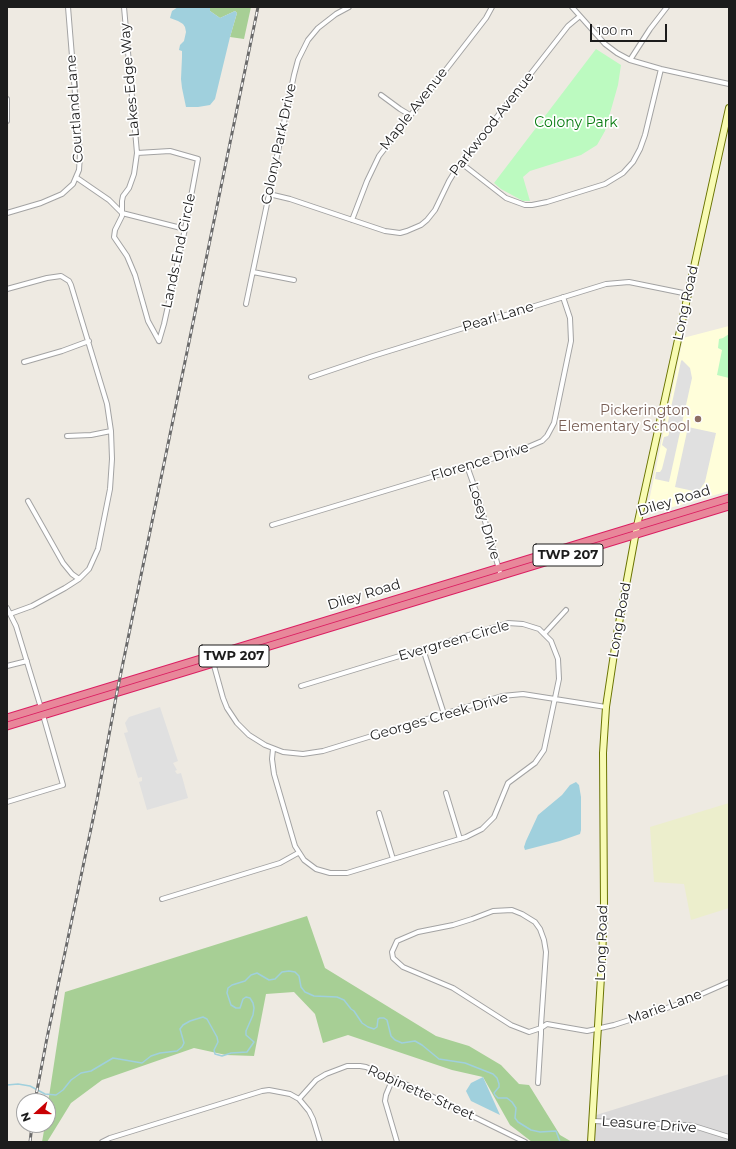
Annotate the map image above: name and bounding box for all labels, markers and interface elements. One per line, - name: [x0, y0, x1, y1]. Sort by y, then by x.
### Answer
- scale bar: [592, 16, 669, 42]
- street label: Lakes Edge Way: [117, 22, 143, 138]
- text: 100 m: [597, 23, 633, 38]
- street label: Courtland Lane: [63, 54, 87, 164]
- street label: Maple Avenue: [377, 64, 451, 154]
- street label: Parkwood Avenue: [446, 69, 538, 179]
- street label: Colony Park Drive: [258, 82, 300, 206]
- park label: Colony Park: [534, 115, 618, 131]
- street label: Lands End Circle: [159, 192, 199, 310]
- street label: Long Road: [670, 264, 702, 342]
- street label: Pearl Lane: [460, 298, 536, 336]
- place label: Pickerington Elementary School: [558, 403, 690, 436]
- marker: Pickerington Elementary School: [693, 414, 703, 424]
- street label: Florence Drive: [429, 439, 531, 485]
- street label: Losey Drive: [464, 480, 504, 562]
- street label: Diley Road: [636, 482, 712, 520]
- road number: TWP 207: [533, 544, 603, 566]
- street label: Diley Road: [326, 576, 402, 614]
- street label: Long Road: [605, 581, 635, 659]
- street label: Evergreen Circle: [397, 617, 511, 665]
- road number: TWP 207: [199, 645, 269, 667]
- street label: Georges Creek Drive: [368, 689, 510, 745]
- street label: Long Road: [592, 905, 612, 981]
- street label: Marie Lane: [626, 986, 704, 1028]
- street label: Robinette Street: [365, 1062, 477, 1124]
- north arrow: [16, 1093, 56, 1133]
- text: N: [18, 1110, 34, 1124]
- street label: Leasure Drive: [601, 1113, 697, 1137]

